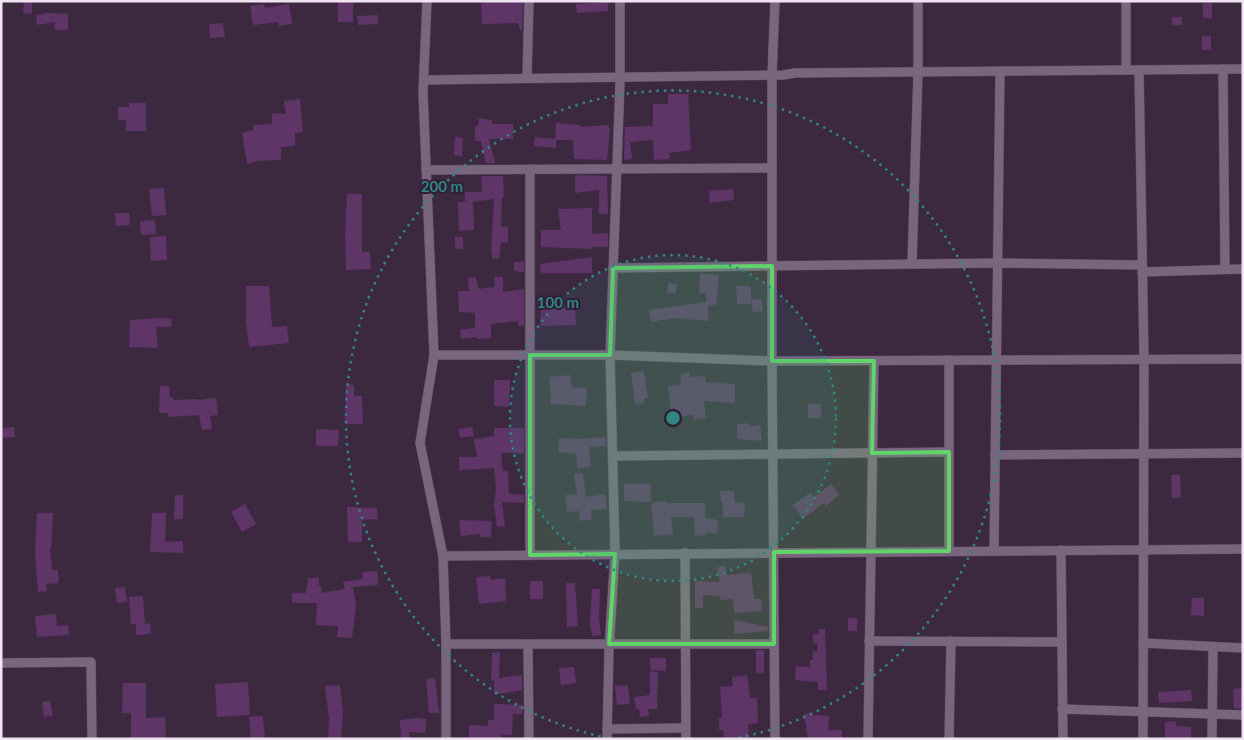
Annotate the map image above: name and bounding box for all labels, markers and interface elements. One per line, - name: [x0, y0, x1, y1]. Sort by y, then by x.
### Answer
- text: 200 m: [421, 177, 463, 195]
- text: 100 m: [537, 293, 579, 311]
- centre of rings: [664, 409, 682, 427]

